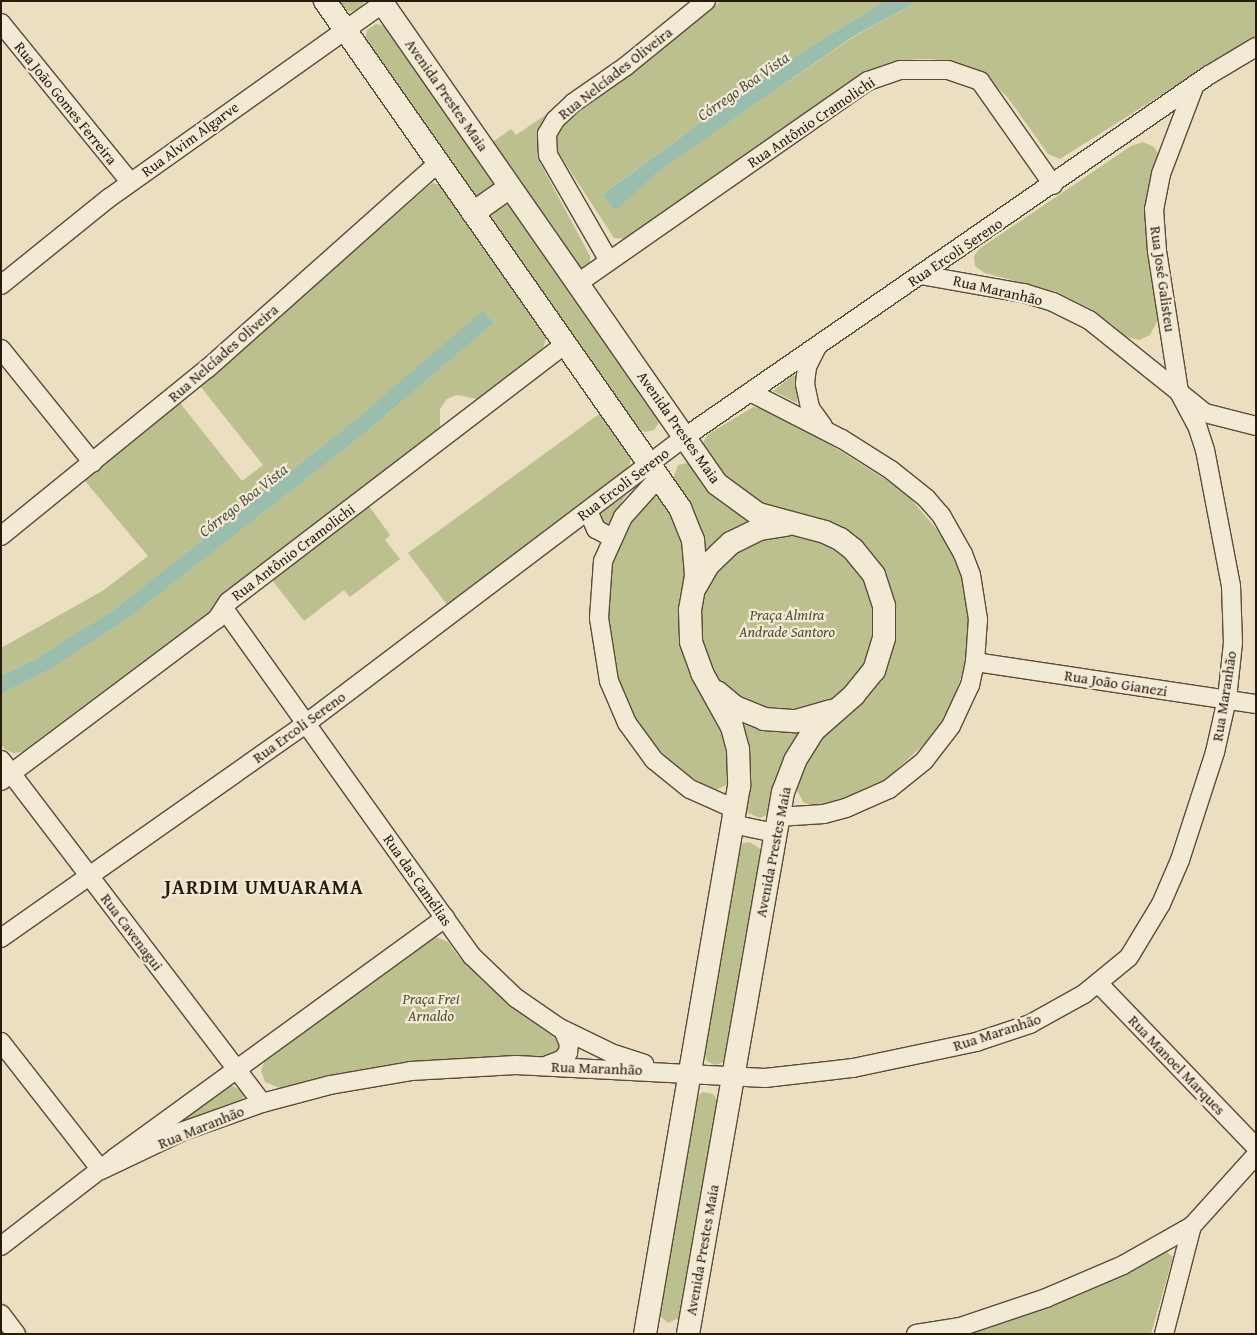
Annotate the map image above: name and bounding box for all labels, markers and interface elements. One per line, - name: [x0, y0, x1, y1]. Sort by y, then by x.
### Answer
- street label: Rua Nelcíades Oliveira: [555, 23, 675, 123]
- street label: Avenida Prestes Maia: [402, 35, 492, 155]
- street label: Rua João Gomes Ferreira: [11, 38, 121, 168]
- water label: Córrego Boa Vista: [693, 47, 793, 125]
- street label: Rua Antônio Cramolichi: [744, 73, 878, 171]
- street label: Rua Alvim Algarve: [138, 98, 242, 180]
- street label: Rua Ercoli Sereno: [904, 214, 1006, 290]
- street label: Rua José Galisteu: [1147, 225, 1179, 333]
- street label: Rua Maranhão: [952, 271, 1044, 309]
- street label: Rua Nelcíades Oliveira: [164, 300, 282, 406]
- street label: Avenida Prestes Maia: [634, 367, 724, 487]
- street label: Rua Ercoli Sereno: [574, 444, 672, 524]
- water label: Córrego Boa Vista: [195, 459, 291, 541]
- street label: Rua Antônio Cramolichi: [228, 500, 358, 604]
- park label: Praça Almira Andrade Santoro: [739, 605, 835, 640]
- street label: Rua Maranhão: [1208, 650, 1240, 742]
- street label: Rua João Gianezi: [1063, 666, 1169, 700]
- street label: Rua Ercoli Sereno: [249, 687, 349, 767]
- street label: Avenida Prestes Maia: [751, 785, 795, 919]
- street label: Rua das Camélias: [380, 831, 456, 929]
- district label: JARDIM UMUARAMA: [162, 874, 366, 898]
- street label: Rua Cavenagui: [97, 890, 167, 974]
- park label: Praça Frei Arnaldo: [402, 989, 460, 1024]
- street label: Rua Maranhão: [951, 1009, 1043, 1055]
- street label: Rua Manoel Marques: [1125, 1011, 1229, 1119]
- street label: Rua Maranhão: [551, 1057, 643, 1079]
- street label: Rua Maranhão: [155, 1102, 247, 1152]
- street label: Avenida Prestes Maia: [682, 1183, 722, 1317]

